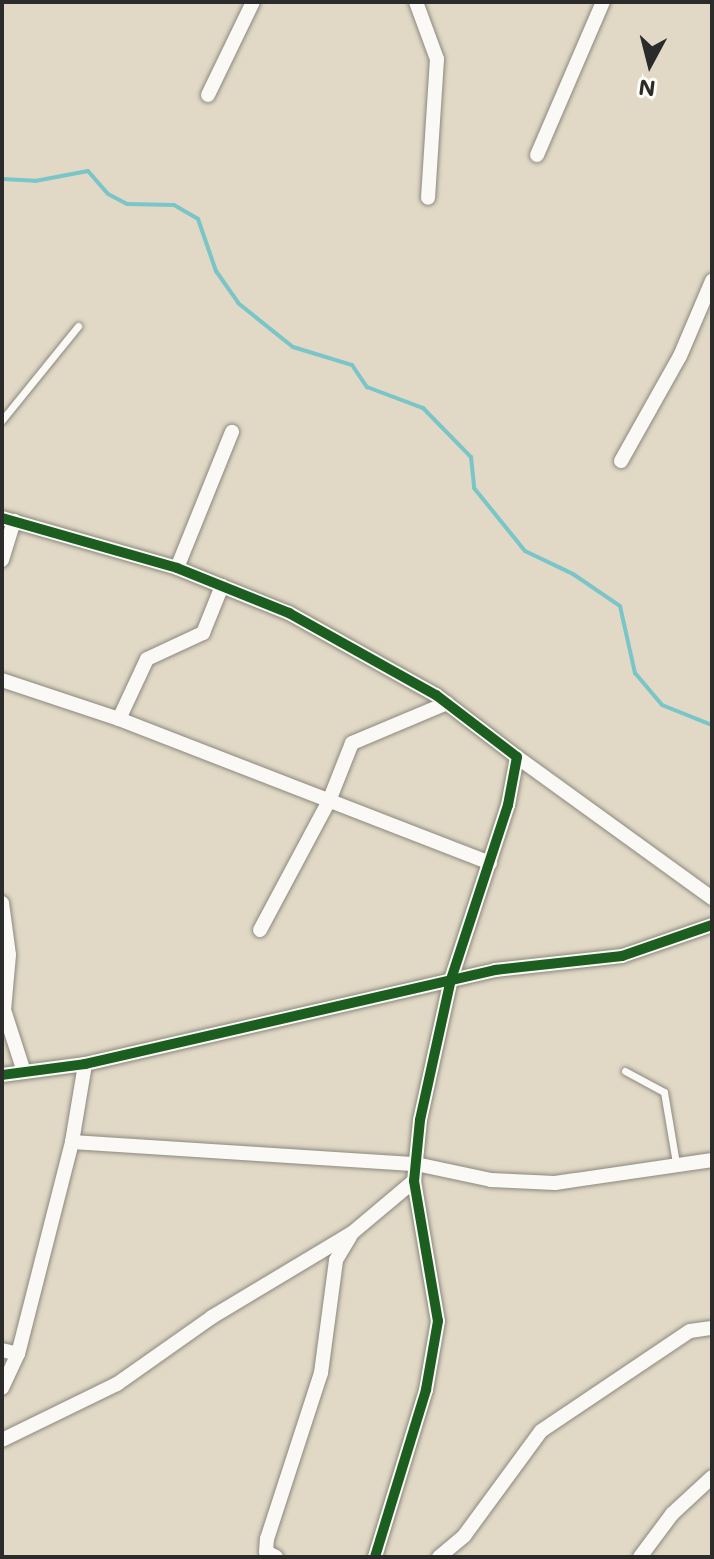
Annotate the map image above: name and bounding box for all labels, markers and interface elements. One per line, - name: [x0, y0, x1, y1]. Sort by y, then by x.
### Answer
- north arrow: [610, 24, 690, 104]
- text: N: [637, 73, 657, 104]

